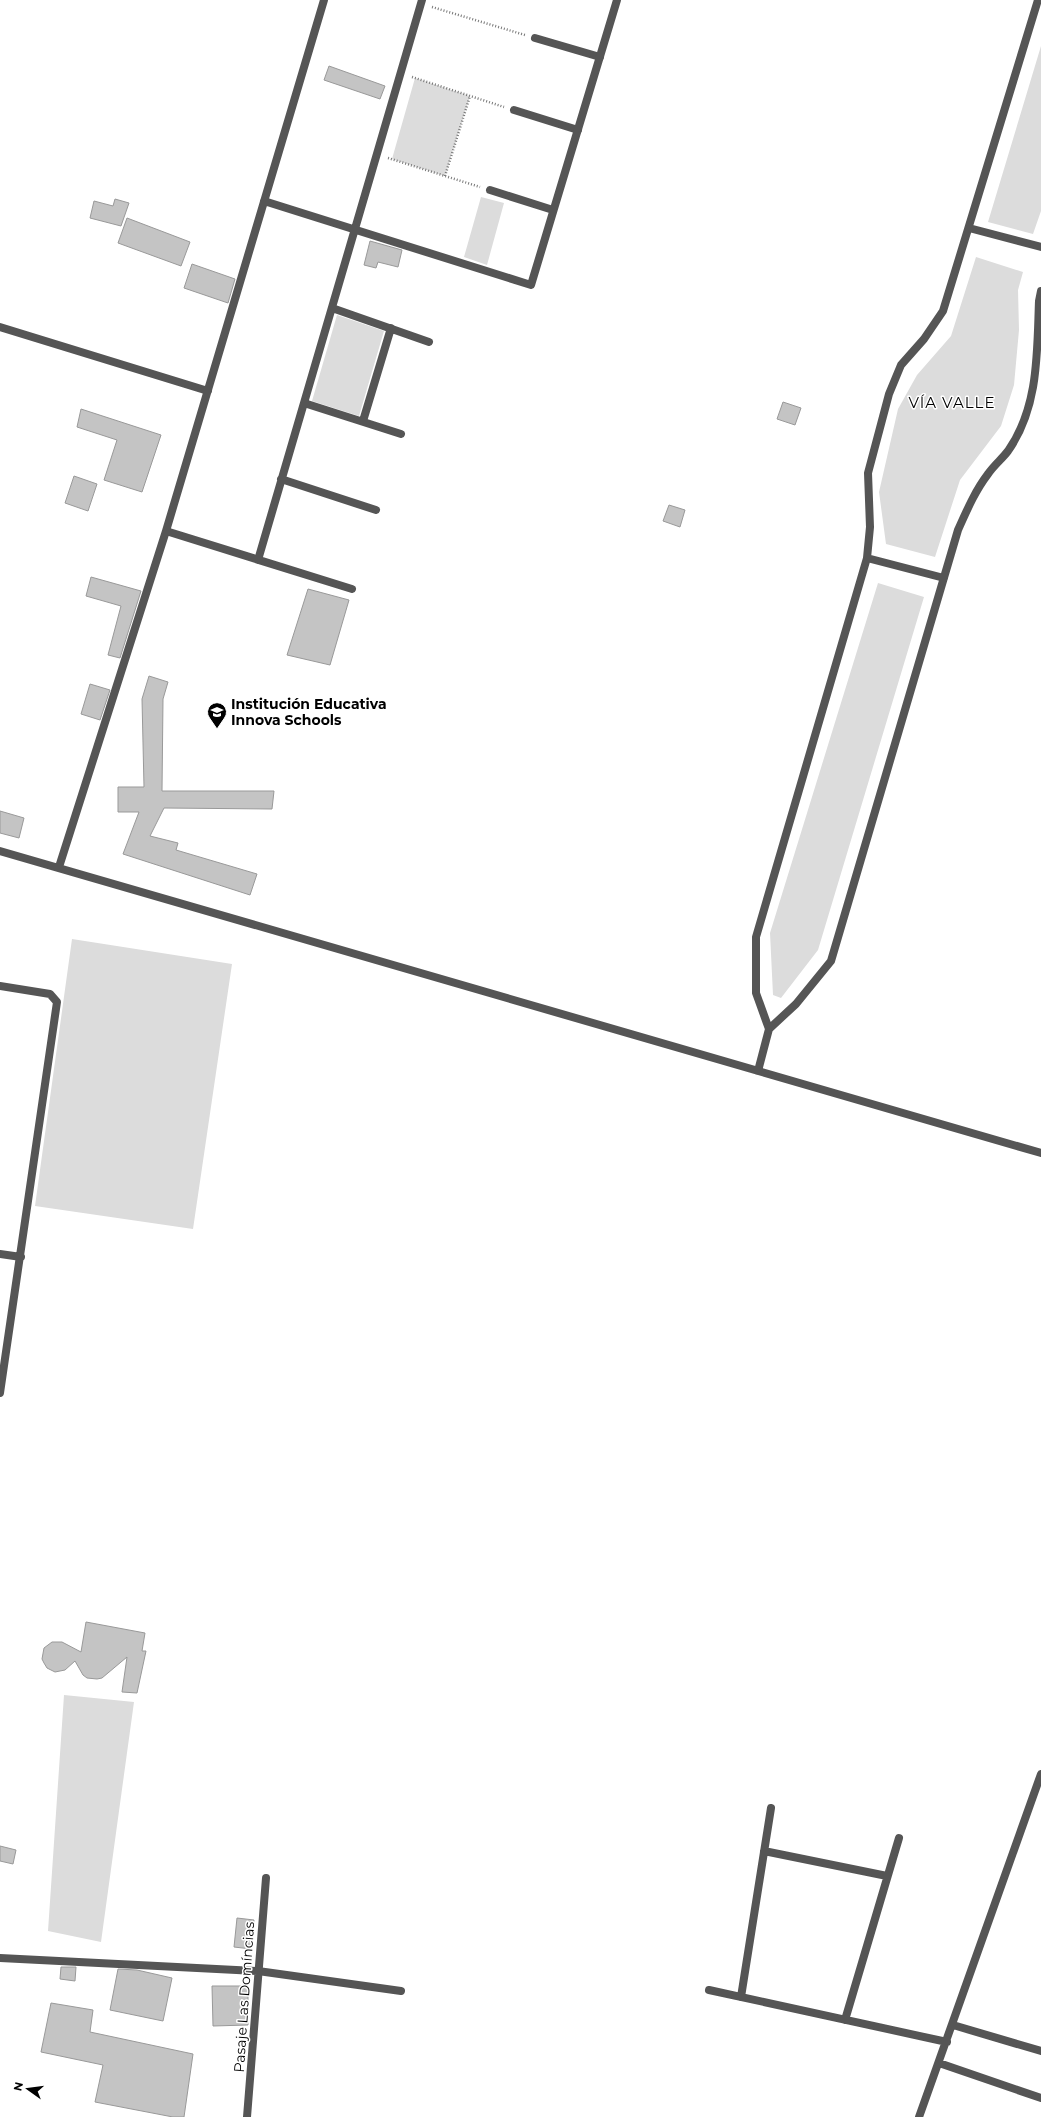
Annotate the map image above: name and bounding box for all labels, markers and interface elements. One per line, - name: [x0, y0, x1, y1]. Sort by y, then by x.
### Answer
- district label: VÍA VALLE: [909, 393, 995, 412]
- place label: Institución Educativa Innova Schools: [231, 695, 387, 729]
- school or university icon: Institución Educativa Innova Schools: [206, 701, 228, 729]
- street label: Pasaje Las Domíncias: [230, 1921, 258, 2073]
- north arrow: [8, 2069, 48, 2109]
- text: N: [10, 2081, 26, 2093]

